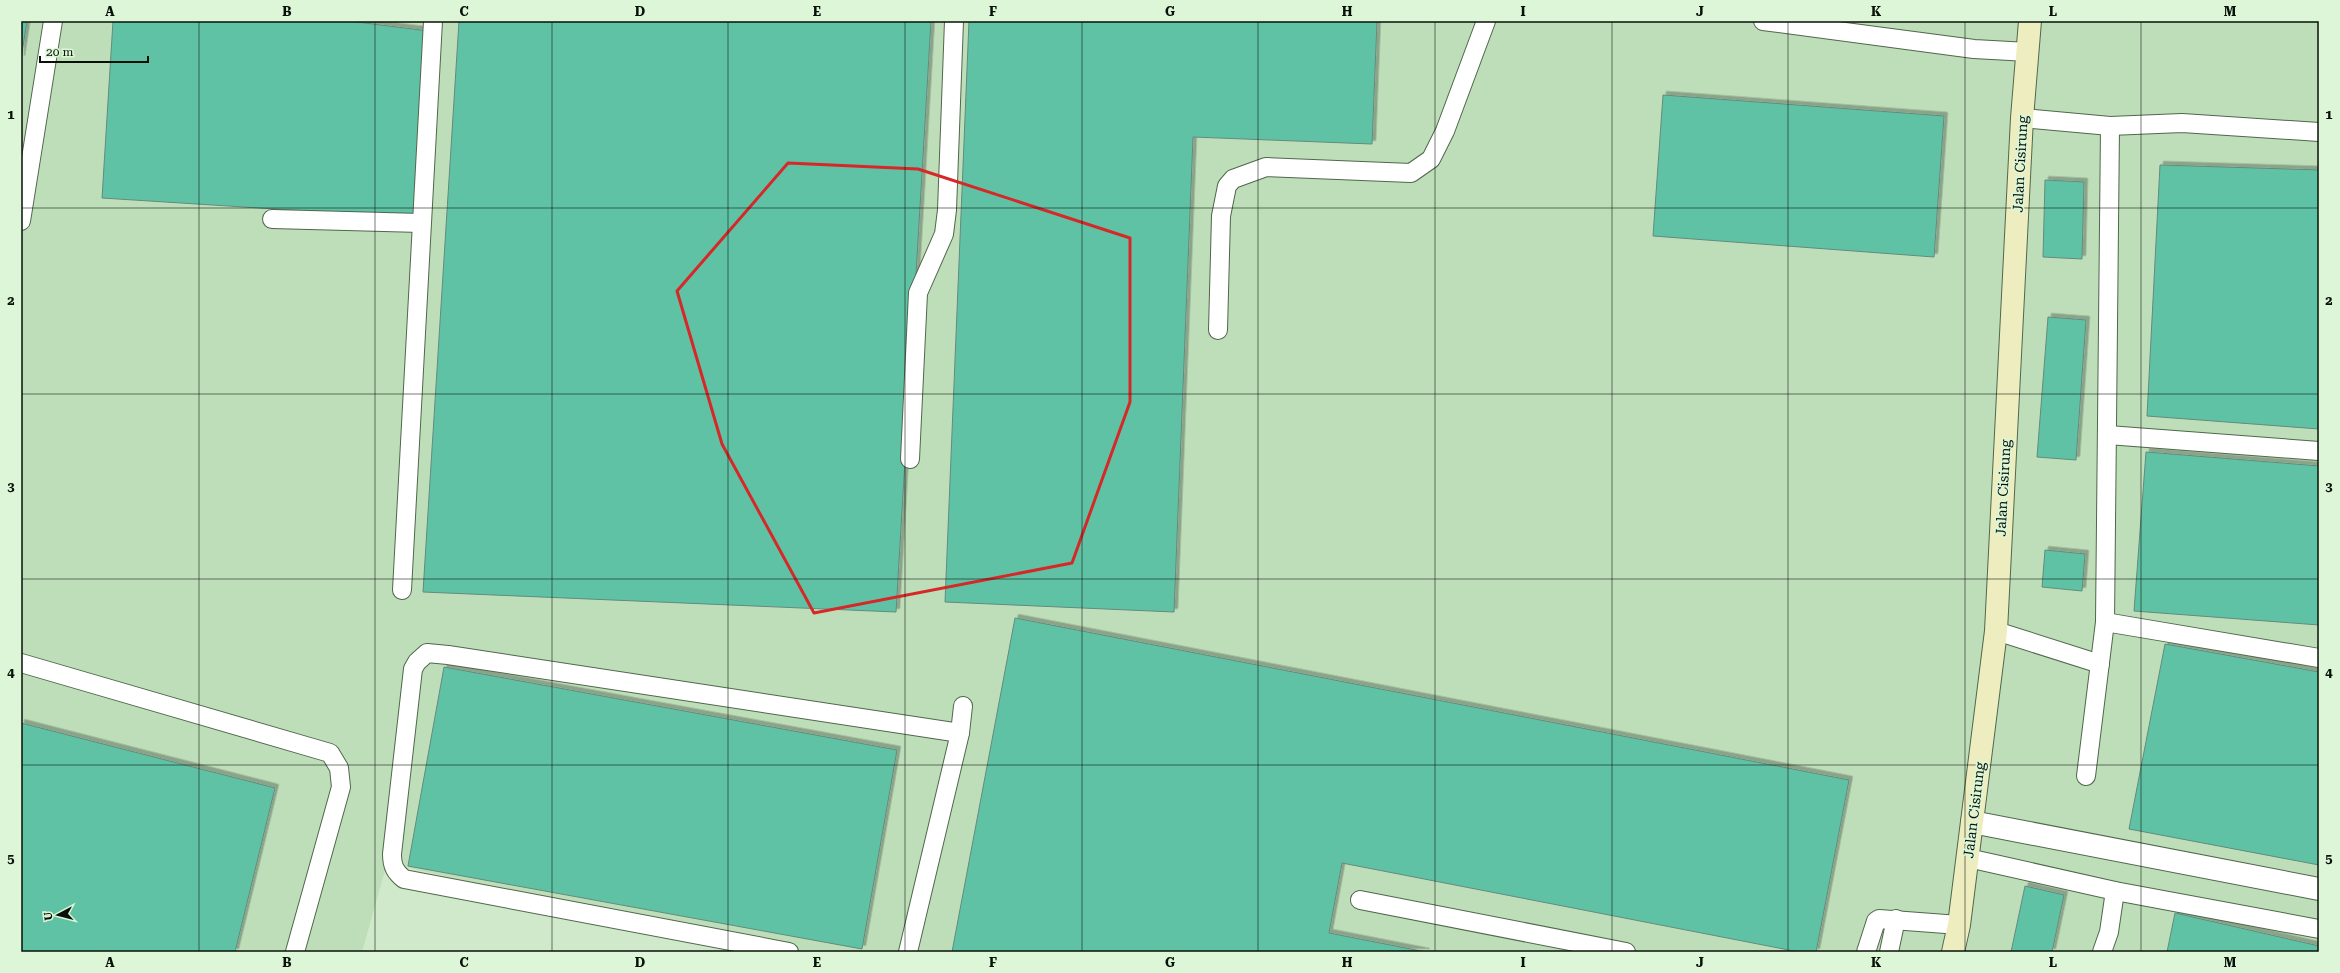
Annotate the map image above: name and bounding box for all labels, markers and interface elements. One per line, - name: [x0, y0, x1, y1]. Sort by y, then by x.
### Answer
- text: A: [105, 4, 115, 19]
- text: B: [282, 4, 292, 19]
- text: C: [459, 4, 469, 19]
- text: D: [635, 4, 645, 19]
- text: E: [813, 4, 821, 19]
- text: F: [989, 4, 997, 19]
- text: G: [1165, 4, 1175, 19]
- text: H: [1342, 4, 1353, 19]
- text: I: [1520, 4, 1526, 19]
- text: J: [1696, 4, 1704, 19]
- text: K: [1871, 4, 1882, 19]
- text: L: [2049, 4, 2057, 19]
- text: M: [2224, 4, 2237, 19]
- scale bar: [40, 38, 148, 64]
- text: 20 m: [46, 45, 73, 59]
- text: 1: [7, 107, 15, 122]
- text: 1: [2325, 107, 2333, 122]
- street label: Jalan Cisirung: [2009, 115, 2031, 213]
- text: 2: [7, 293, 15, 308]
- text: 2: [2325, 293, 2333, 308]
- street label: Jalan Cisirung: [1992, 439, 2014, 537]
- text: 3: [7, 479, 15, 494]
- text: 3: [2325, 479, 2333, 494]
- text: 4: [7, 665, 15, 680]
- text: 4: [2325, 665, 2333, 680]
- street label: Jalan Cisirung: [1960, 761, 1988, 859]
- text: 5: [7, 851, 15, 866]
- text: 5: [2325, 851, 2333, 866]
- north arrow: [38, 895, 78, 935]
- text: U: [42, 911, 56, 921]
- text: A: [105, 955, 115, 970]
- text: B: [282, 955, 292, 970]
- text: C: [459, 955, 469, 970]
- text: D: [635, 955, 645, 970]
- text: E: [813, 955, 821, 970]
- text: F: [989, 955, 997, 970]
- text: G: [1165, 955, 1175, 970]
- text: H: [1342, 955, 1353, 970]
- text: I: [1520, 955, 1526, 970]
- text: J: [1696, 955, 1704, 970]
- text: K: [1871, 955, 1882, 970]
- text: L: [2049, 955, 2057, 970]
- text: M: [2224, 955, 2237, 970]

